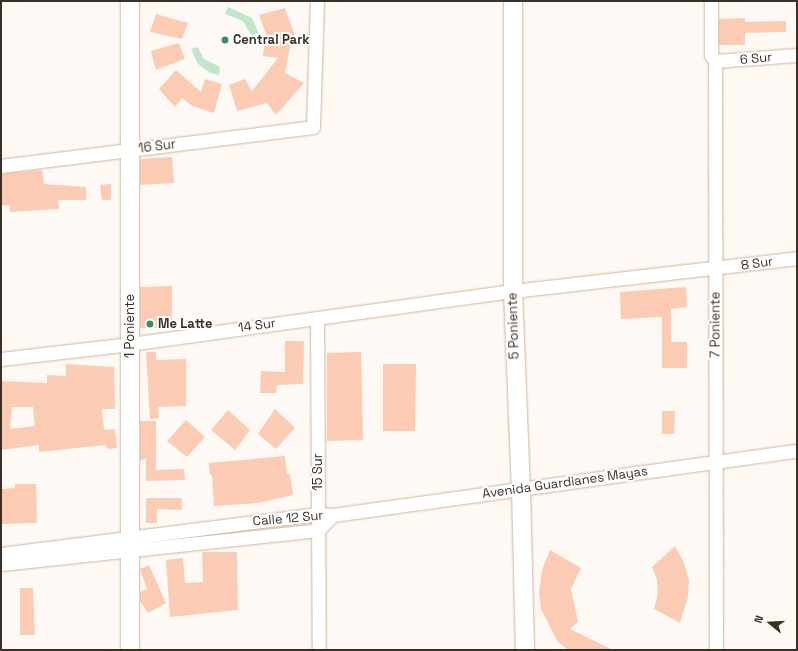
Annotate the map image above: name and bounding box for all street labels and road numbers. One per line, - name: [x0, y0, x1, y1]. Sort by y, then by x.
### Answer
- street label: 6 Sur: [739, 50, 773, 68]
- street label: 16 Sur: [137, 137, 177, 157]
- street label: 8 Sur: [740, 254, 774, 274]
- street label: 5 Poniente: [505, 292, 523, 360]
- street label: 7 Poniente: [708, 292, 724, 358]
- street label: 1 Poniente: [122, 294, 138, 358]
- street label: 14 Sur: [237, 316, 277, 336]
- street label: 15 Sur: [310, 453, 326, 491]
- street label: Avenida Guardianes Mayas: [481, 464, 649, 502]
- street label: Calle 12 Sur: [252, 508, 324, 530]

